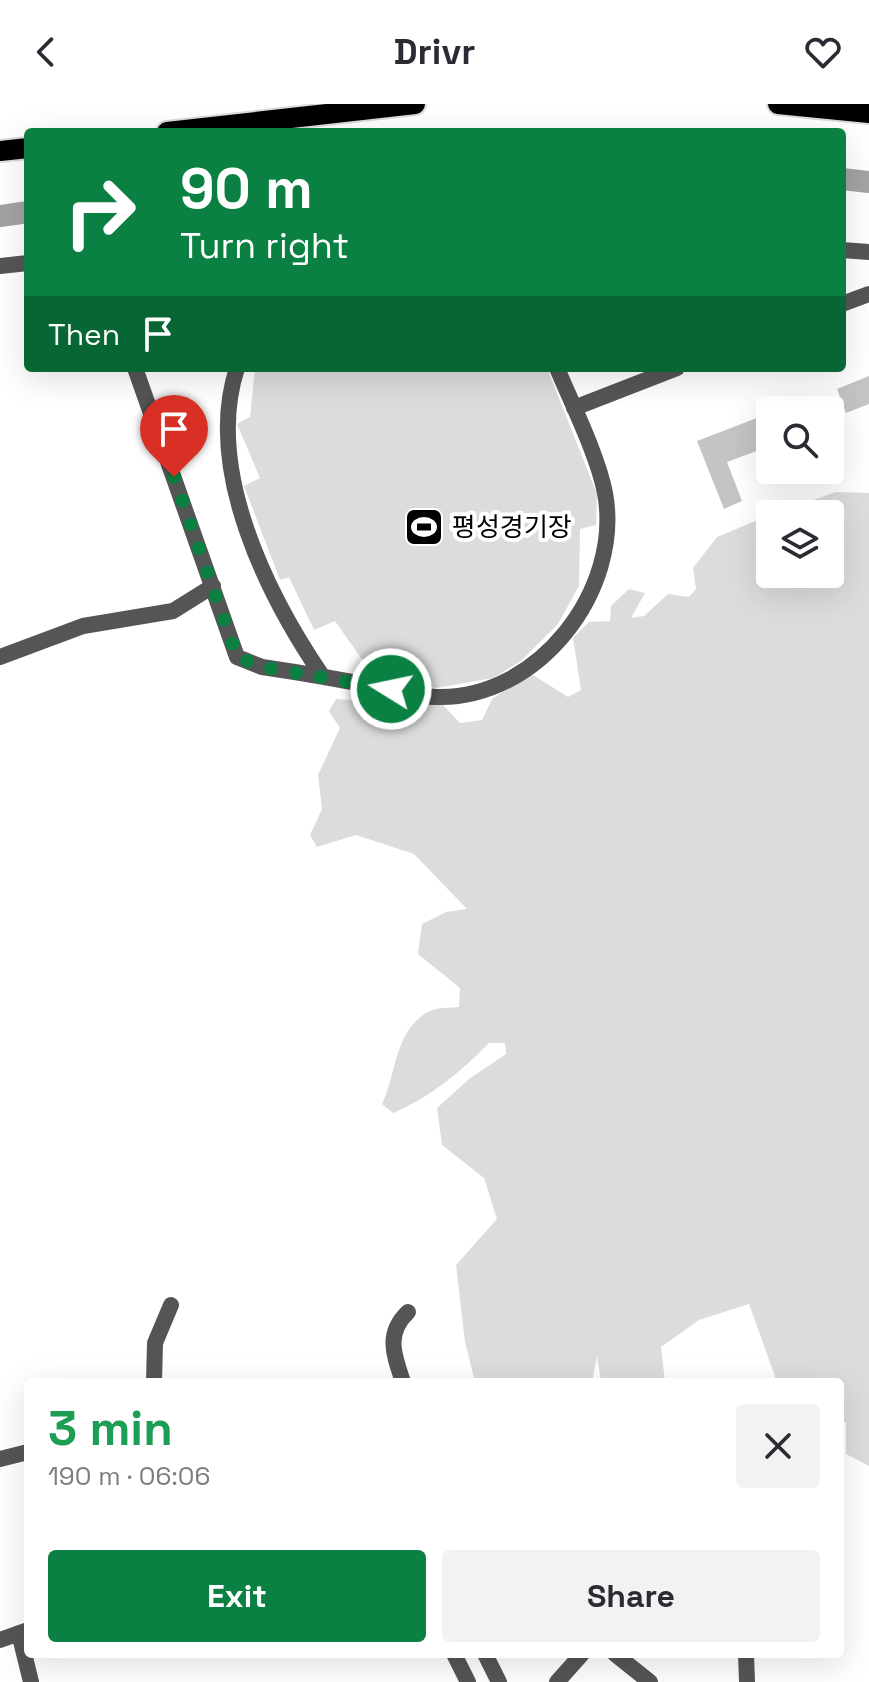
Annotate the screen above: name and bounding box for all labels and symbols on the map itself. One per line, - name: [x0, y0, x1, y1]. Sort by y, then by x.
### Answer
- pin: [140, 395, 208, 477]
- sports icon: 평성경기장: [403, 506, 445, 548]
- place label: 평성경기장: [452, 510, 572, 544]
- position arrow: [349, 647, 433, 731]

